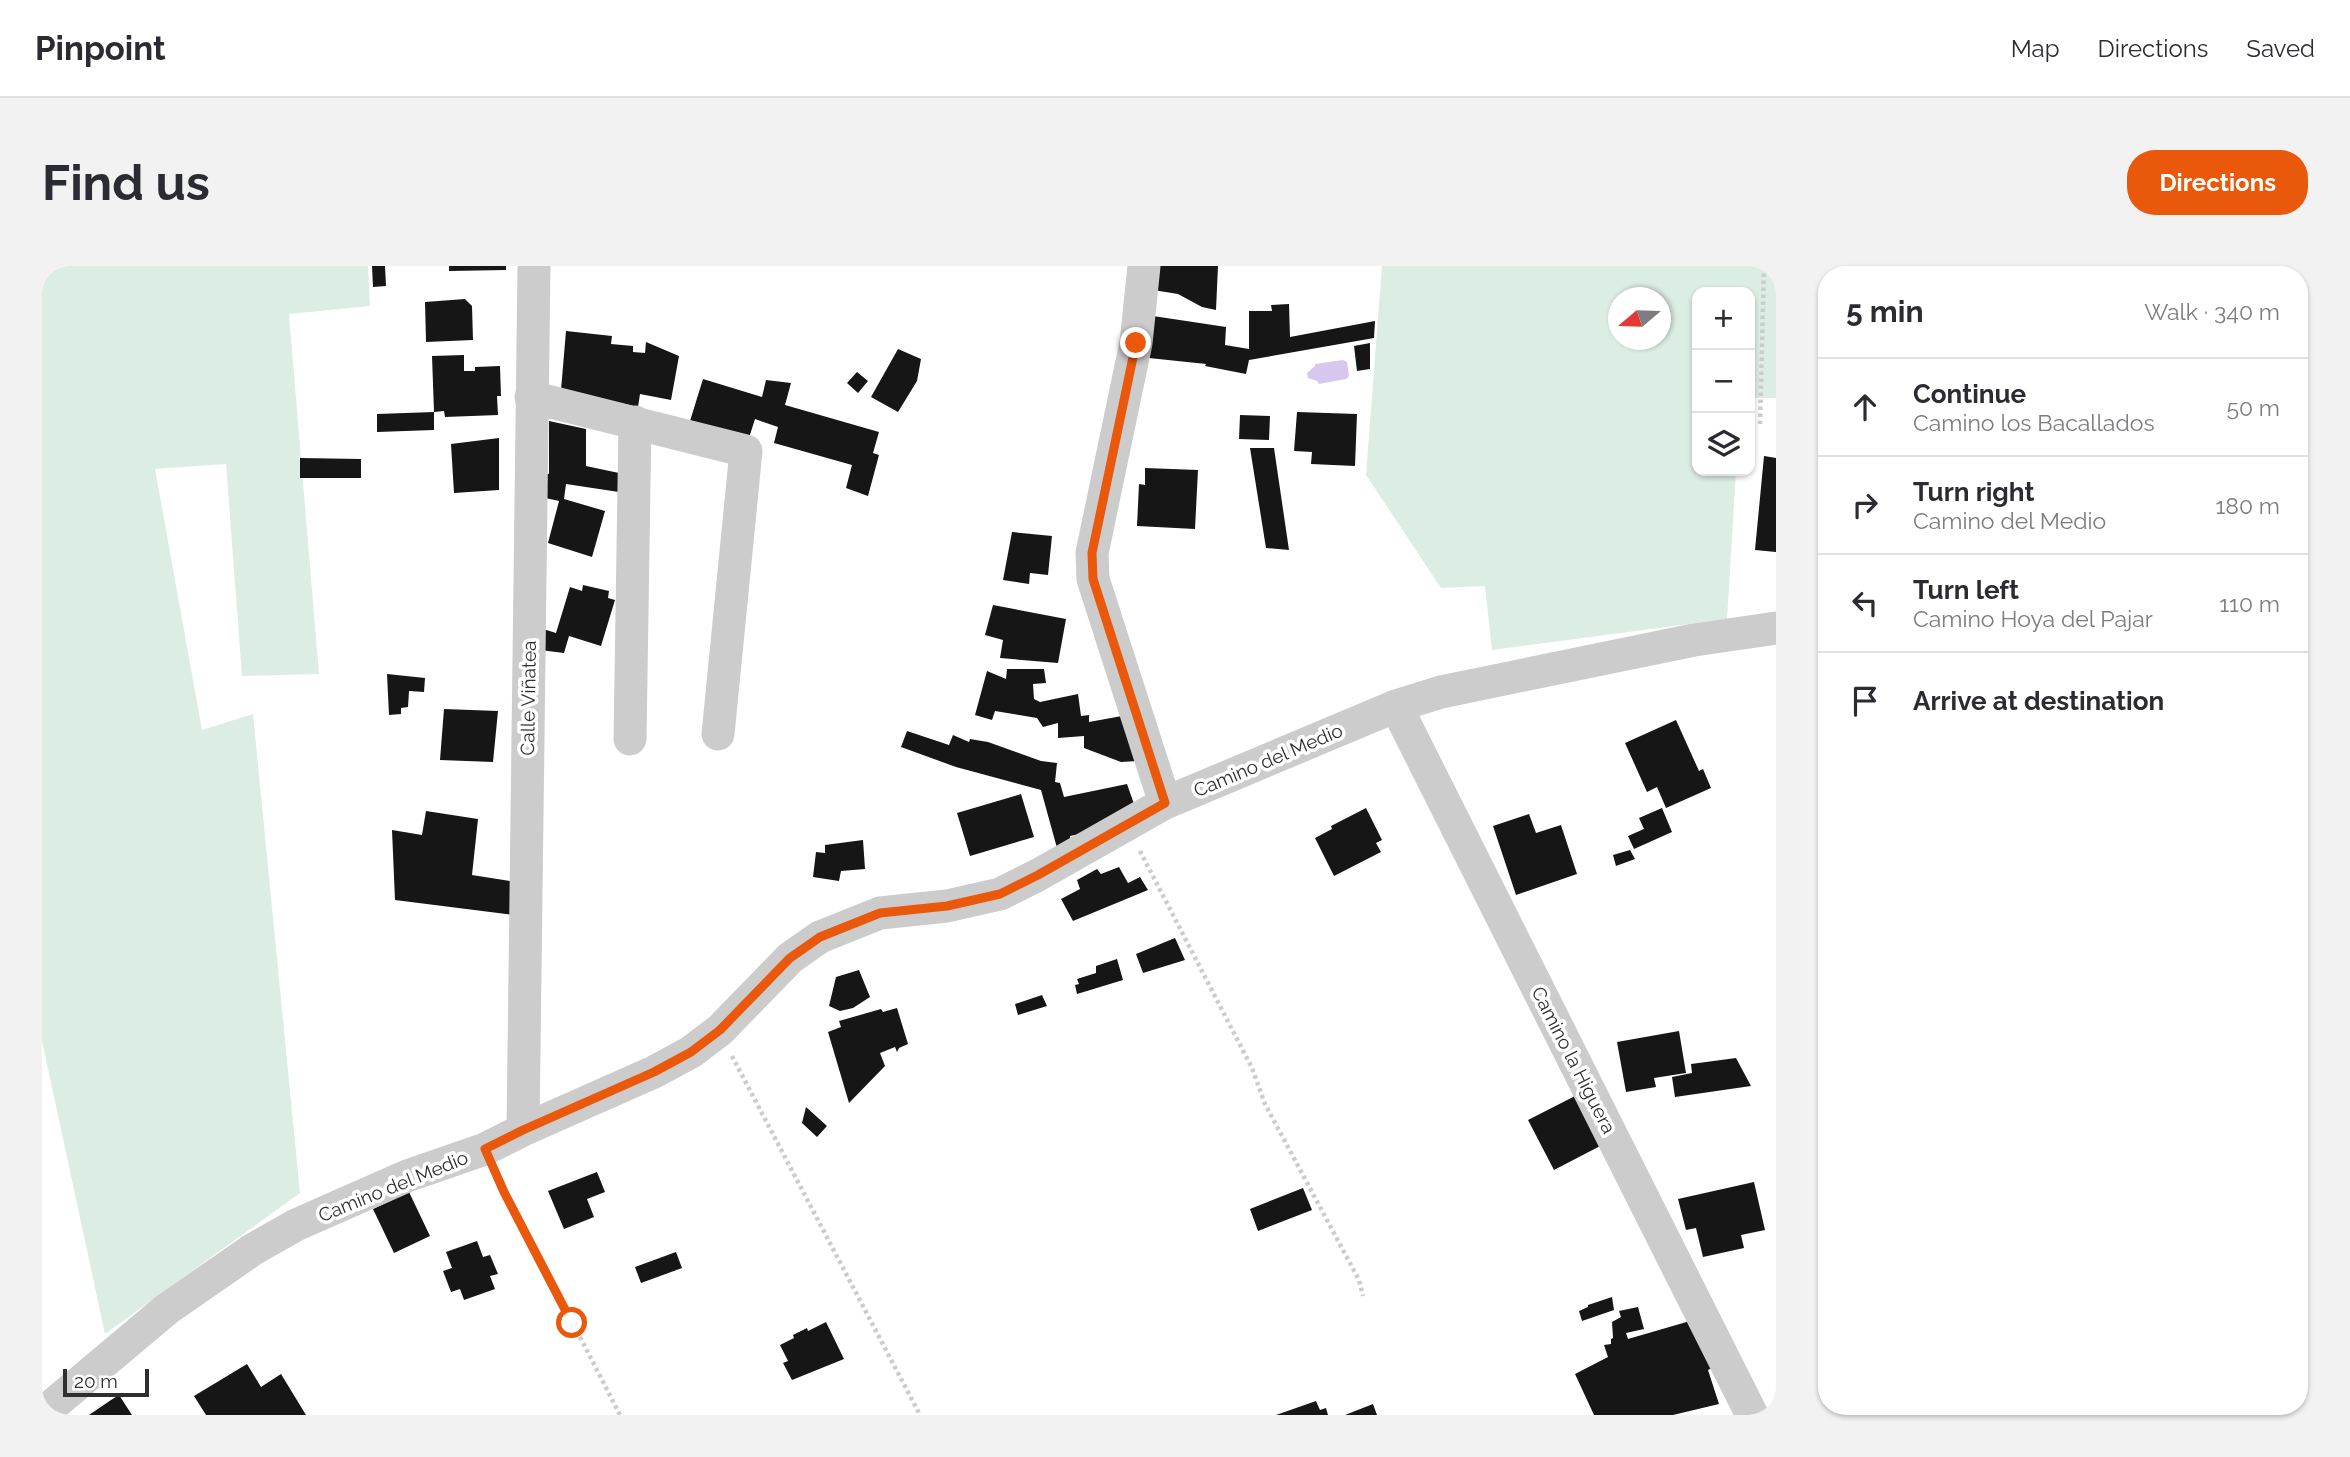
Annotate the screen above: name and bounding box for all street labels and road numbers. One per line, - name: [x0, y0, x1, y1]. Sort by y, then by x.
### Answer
- street label: Calle Viñatea: [516, 640, 540, 756]
- street label: Camino del Medio: [1190, 719, 1346, 801]
- street label: Camino la Higuera: [1527, 983, 1621, 1137]
- street label: Camino del Medio: [315, 1146, 471, 1226]

